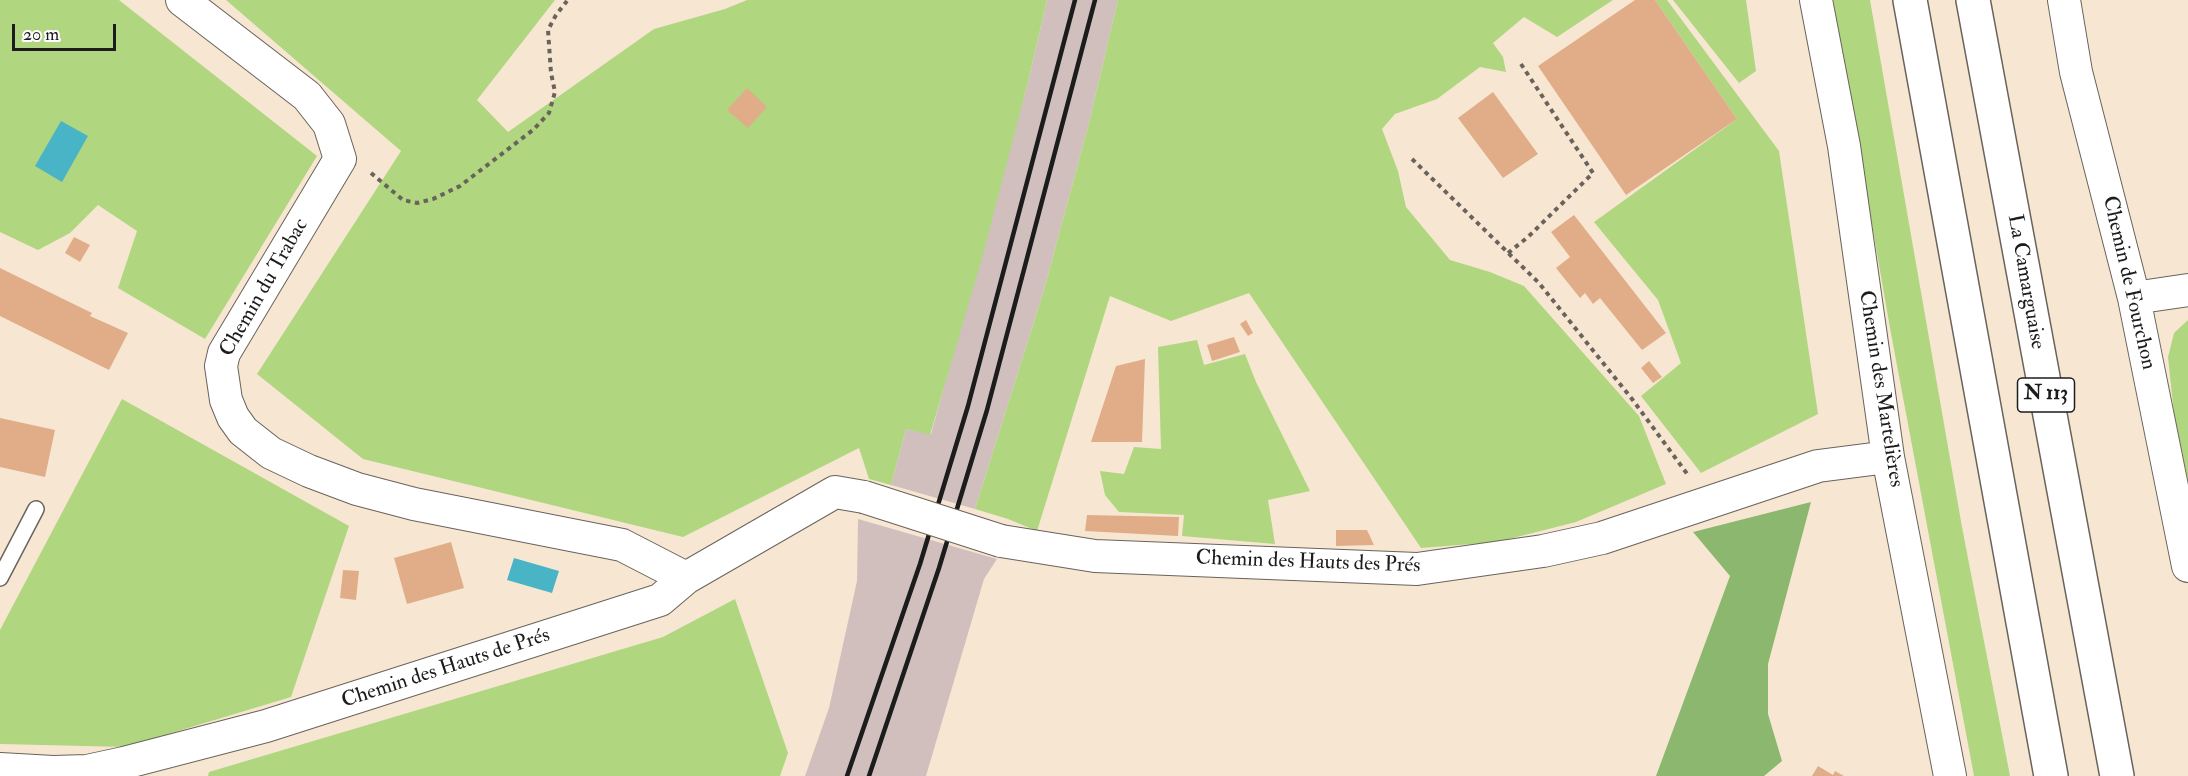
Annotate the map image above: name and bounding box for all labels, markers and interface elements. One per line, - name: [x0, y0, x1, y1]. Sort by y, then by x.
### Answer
- scale bar: [15, 12, 118, 50]
- text: 20 m: [23, 23, 59, 46]
- street label: Chemin de Fourchon: [2096, 194, 2160, 372]
- street label: La Camarguaise: [2001, 213, 2049, 351]
- street label: Chemin du Trabac: [215, 215, 315, 361]
- street label: Chemin des Martelières: [1852, 289, 1908, 489]
- road number: N 113: [2018, 378, 2074, 412]
- street label: Chemin des Hauts des Prés: [1195, 546, 1421, 580]
- street label: Chemin des Hauts de Prés: [339, 623, 553, 715]

